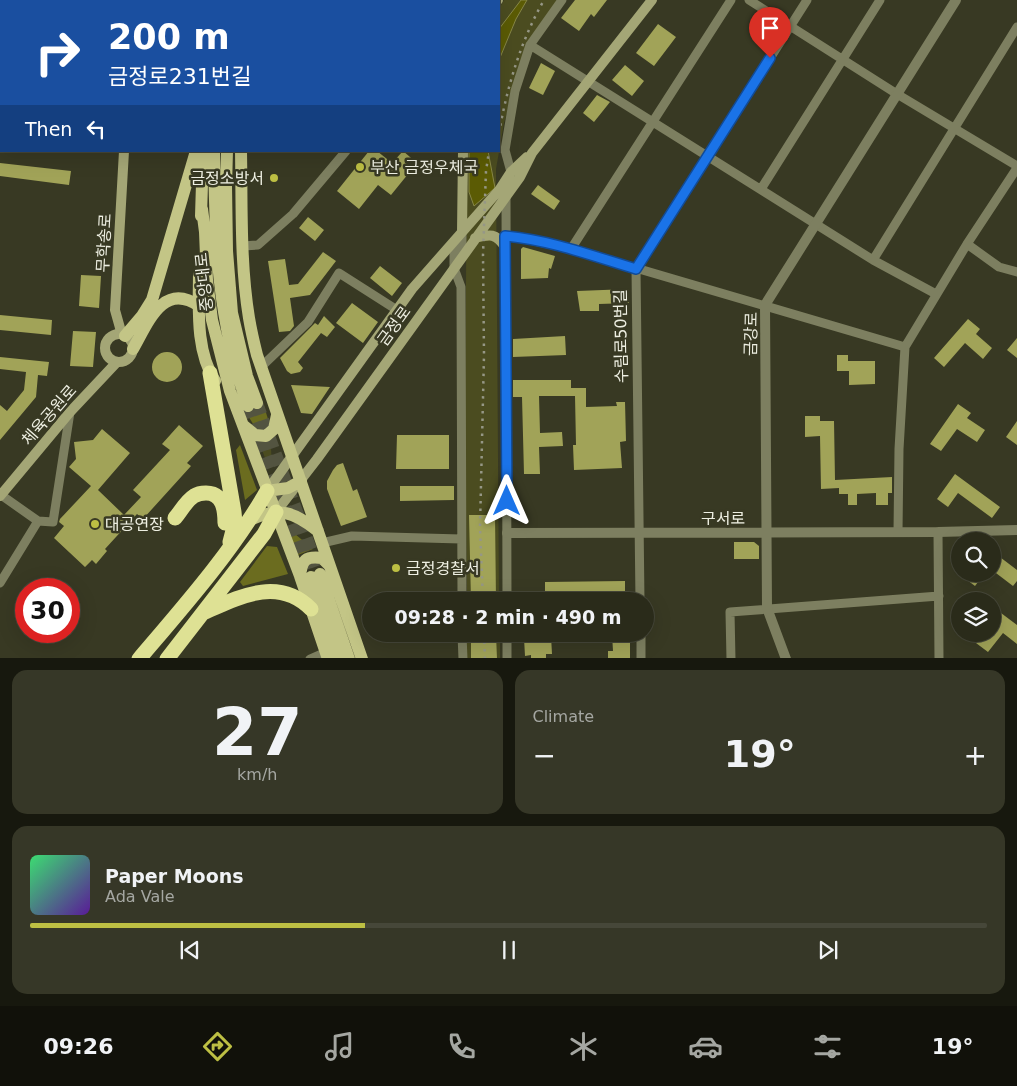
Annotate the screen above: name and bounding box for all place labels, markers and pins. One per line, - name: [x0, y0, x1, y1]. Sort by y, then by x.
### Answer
- pin: [749, 7, 791, 58]
- place label: 부산 금정우체국: [370, 158, 478, 177]
- marker: 부산 금정우체국: [354, 161, 366, 173]
- place label: 금정소방서: [190, 169, 264, 188]
- marker: 금정소방서: [268, 172, 280, 184]
- place label: 대공연장: [105, 515, 164, 534]
- marker: 대공연장: [89, 518, 101, 530]
- place label: 금정경찰서: [406, 559, 480, 578]
- marker: 금정경찰서: [390, 562, 402, 574]

